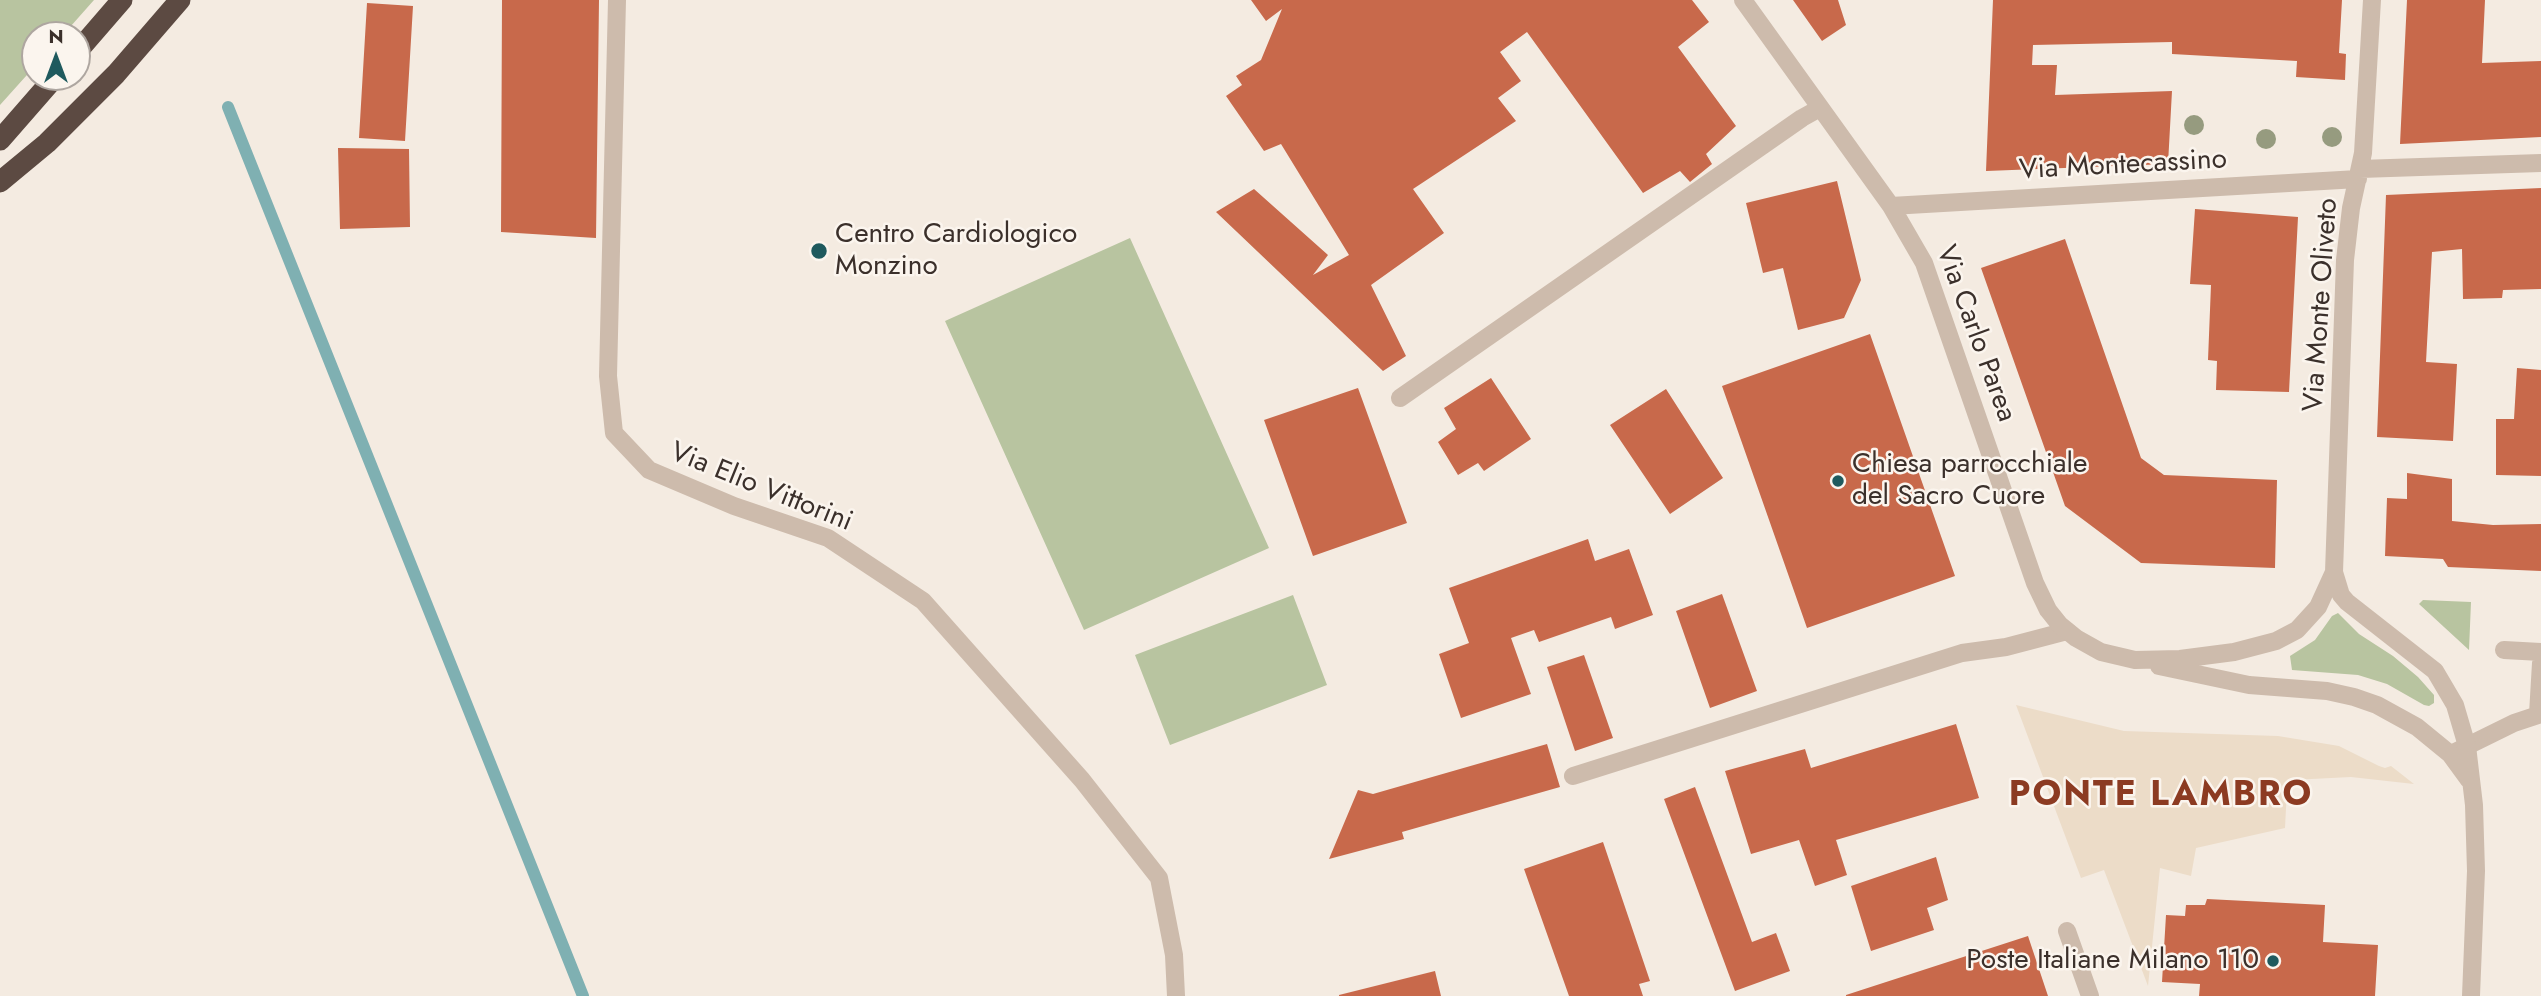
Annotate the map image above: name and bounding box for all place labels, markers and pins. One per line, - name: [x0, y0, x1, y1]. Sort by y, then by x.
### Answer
- place label: Centro Cardiologico Monzino: [835, 218, 1077, 284]
- marker: Centro Cardiologico Monzino: [809, 241, 829, 261]
- place label: Chiesa parrocchiale del Sacro Cuore: [1852, 448, 2087, 514]
- marker: Chiesa parrocchiale del Sacro Cuore: [1830, 473, 1846, 489]
- place label: Poste Italiane Milano 110: [1966, 944, 2259, 978]
- marker: Poste Italiane Milano 110: [2265, 953, 2281, 969]

